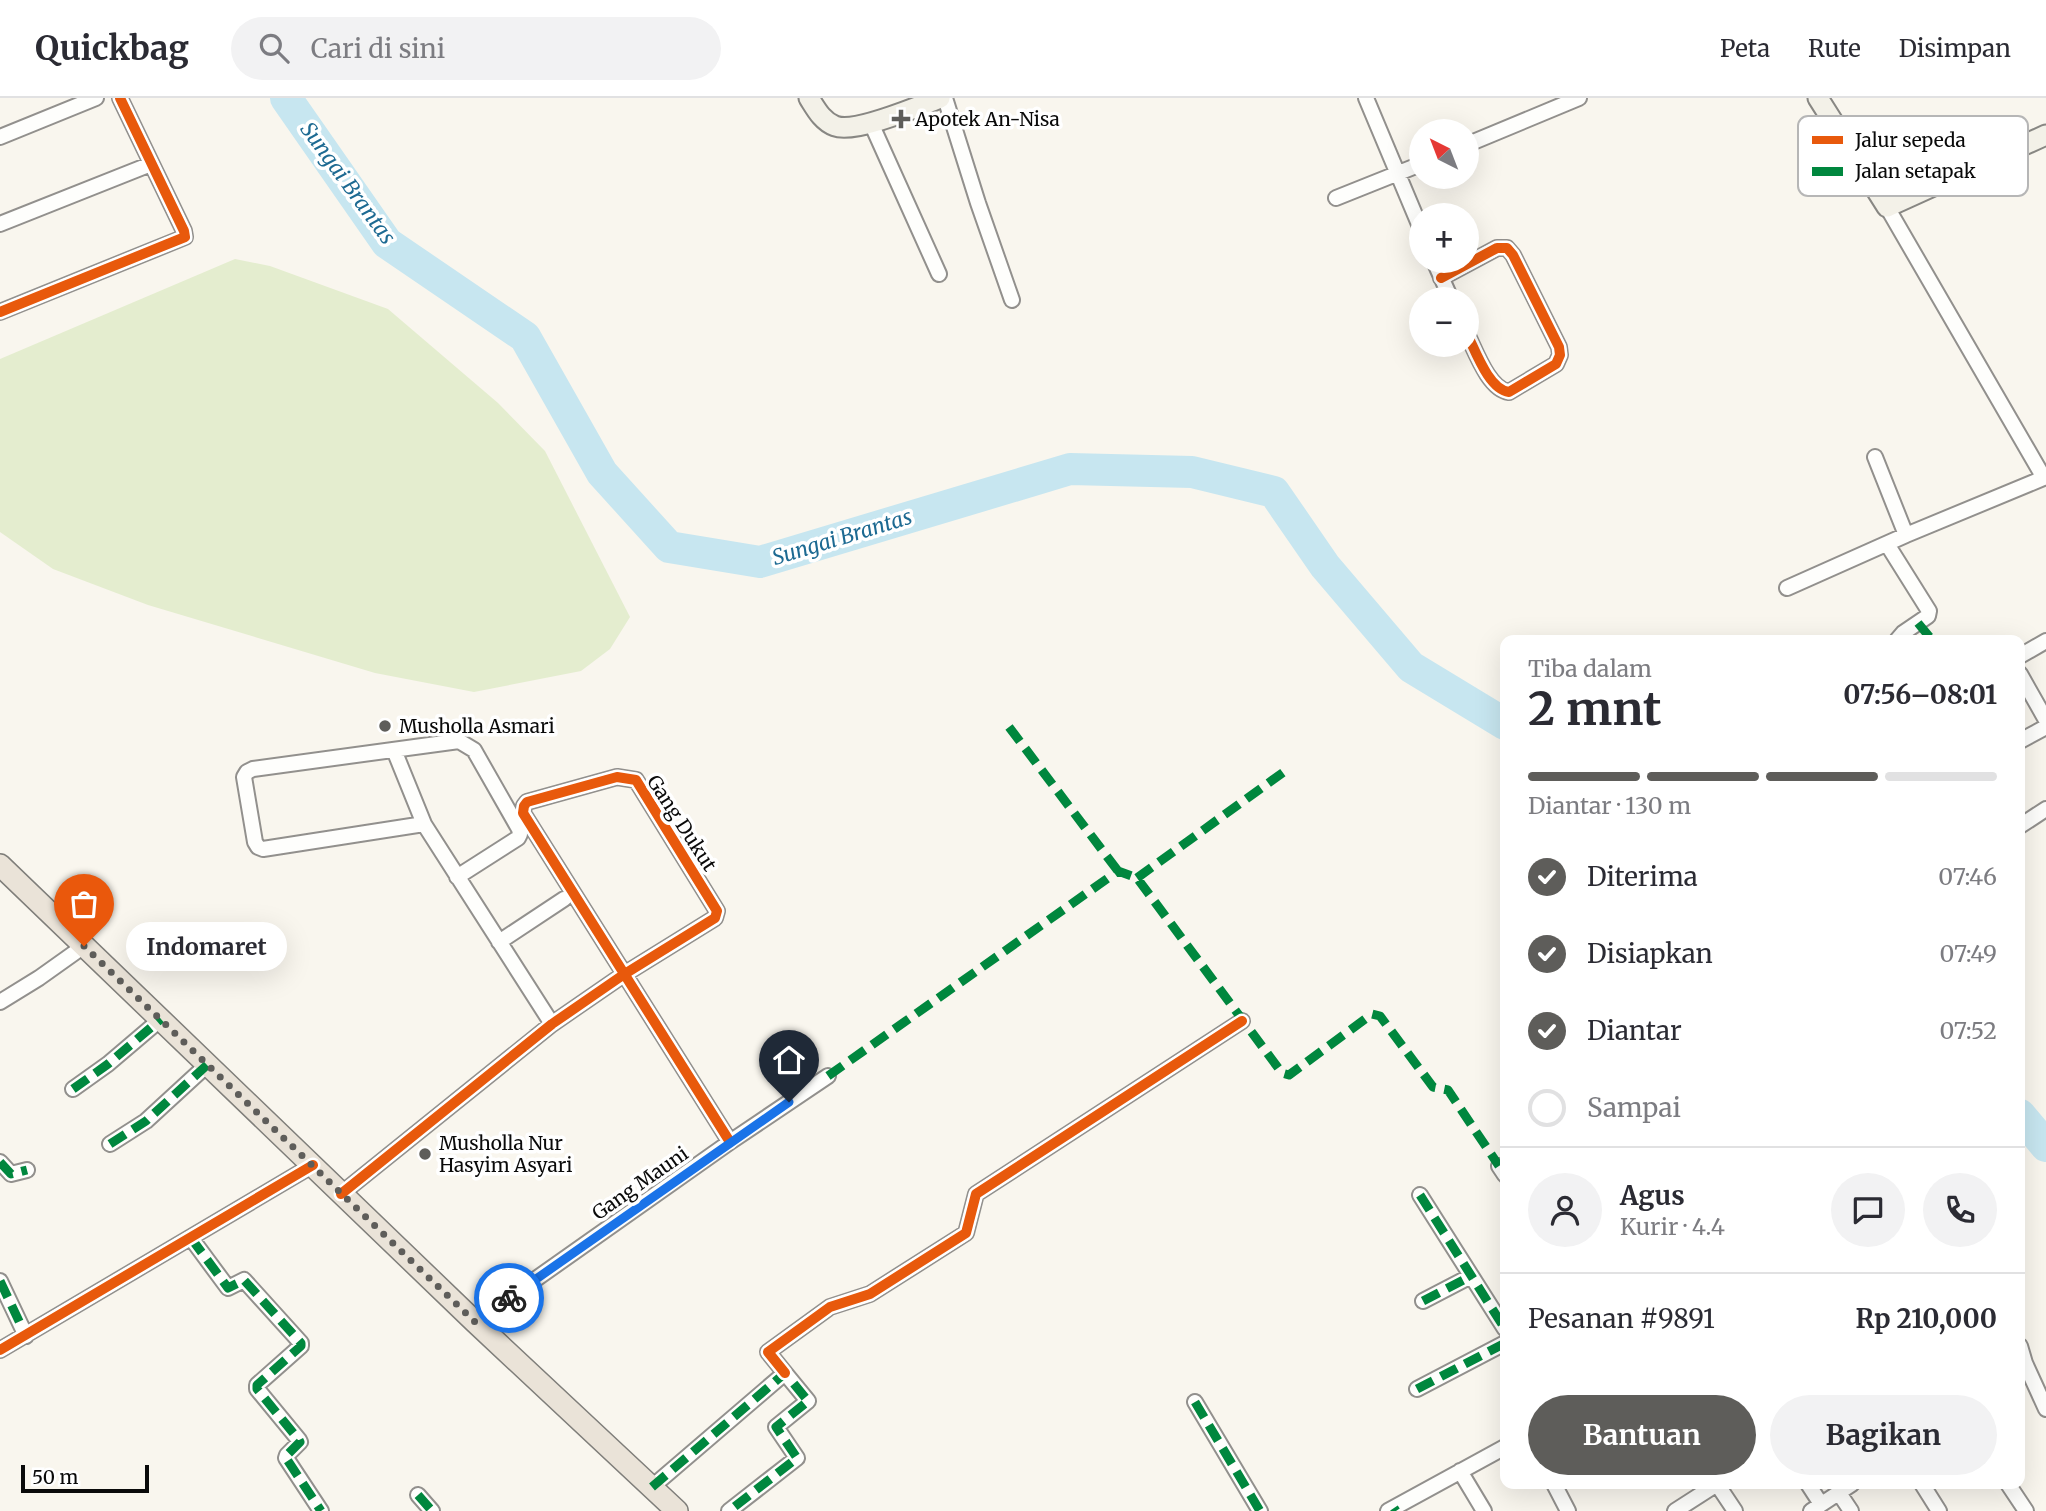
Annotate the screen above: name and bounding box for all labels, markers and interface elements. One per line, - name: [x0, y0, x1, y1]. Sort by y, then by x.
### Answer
- search box: [231, 17, 721, 80]
- text: Quickbag: [35, 28, 189, 69]
- icon: search: [255, 29, 293, 67]
- text: Cari di sini: [311, 32, 445, 65]
- text: Peta: [1720, 33, 1770, 64]
- text: Rute: [1808, 33, 1861, 64]
- text: Disimpan: [1899, 33, 2011, 64]
- place label: Apotek An-Nisa: [914, 107, 1060, 131]
- marker: Apotek An-Nisa: [893, 111, 909, 127]
- legend: [1798, 116, 2028, 196]
- water label: Sungai Brantas: [295, 117, 402, 250]
- north arrow: [1409, 119, 1479, 189]
- map controls: [1409, 119, 1479, 357]
- text: Jalur sepeda: [1854, 128, 1966, 152]
- text: Jalan setapak: [1854, 159, 1976, 183]
- button: +: [1409, 203, 1479, 273]
- button: −: [1409, 287, 1479, 357]
- water label: Sungai Brantas: [769, 503, 915, 571]
- text: Tiba dalam: [1528, 654, 1652, 683]
- text: 07:56–08:01: [1843, 678, 1997, 711]
- text: 2 mnt: [1528, 680, 1662, 738]
- place label: Musholla Asmari: [399, 714, 555, 738]
- marker: Musholla Asmari: [377, 718, 393, 734]
- street label: Gang Dukut: [642, 770, 722, 876]
- text: Diantar · 130 m: [1528, 791, 1691, 820]
- icon: check: [1528, 858, 1566, 896]
- text: Diterima: [1587, 860, 1698, 893]
- text: 07:46: [1938, 862, 1997, 891]
- pin: [54, 874, 114, 946]
- icon: bag: [65, 885, 103, 923]
- callout: Indomaret: [126, 922, 287, 970]
- text: Indomaret: [146, 932, 267, 961]
- icon: check: [1528, 935, 1566, 973]
- text: Disiapkan: [1587, 937, 1713, 970]
- text: 07:49: [1940, 939, 1997, 968]
- icon: check: [1528, 1012, 1566, 1050]
- text: Diantar: [1587, 1014, 1682, 1047]
- text: 07:52: [1939, 1016, 1997, 1045]
- pin: [759, 1030, 819, 1102]
- icon: home: [770, 1041, 808, 1079]
- text: Sampai: [1587, 1091, 1681, 1124]
- place label: Musholla Nur Hasyim Asyari: [439, 1131, 572, 1177]
- street label: Gang Mauni: [587, 1141, 693, 1225]
- marker: Musholla Nur Hasyim Asyari: [417, 1146, 433, 1162]
- button: person: [1528, 1173, 1602, 1247]
- button: chat: [1831, 1173, 1905, 1247]
- button: phone: [1923, 1173, 1997, 1247]
- text: Agus: [1620, 1179, 1685, 1212]
- text: Kurir · 4.4: [1620, 1212, 1725, 1241]
- courier: [474, 1263, 544, 1333]
- icon: bike: [490, 1279, 528, 1317]
- text: Pesanan #9891: [1528, 1302, 1715, 1335]
- text: Rp 210,000: [1855, 1302, 1997, 1335]
- button: Bantuan: [1528, 1395, 1756, 1475]
- button: Bagikan: [1770, 1395, 1997, 1475]
- scale bar: [21, 1462, 149, 1494]
- text: 50 m: [32, 1465, 78, 1489]

